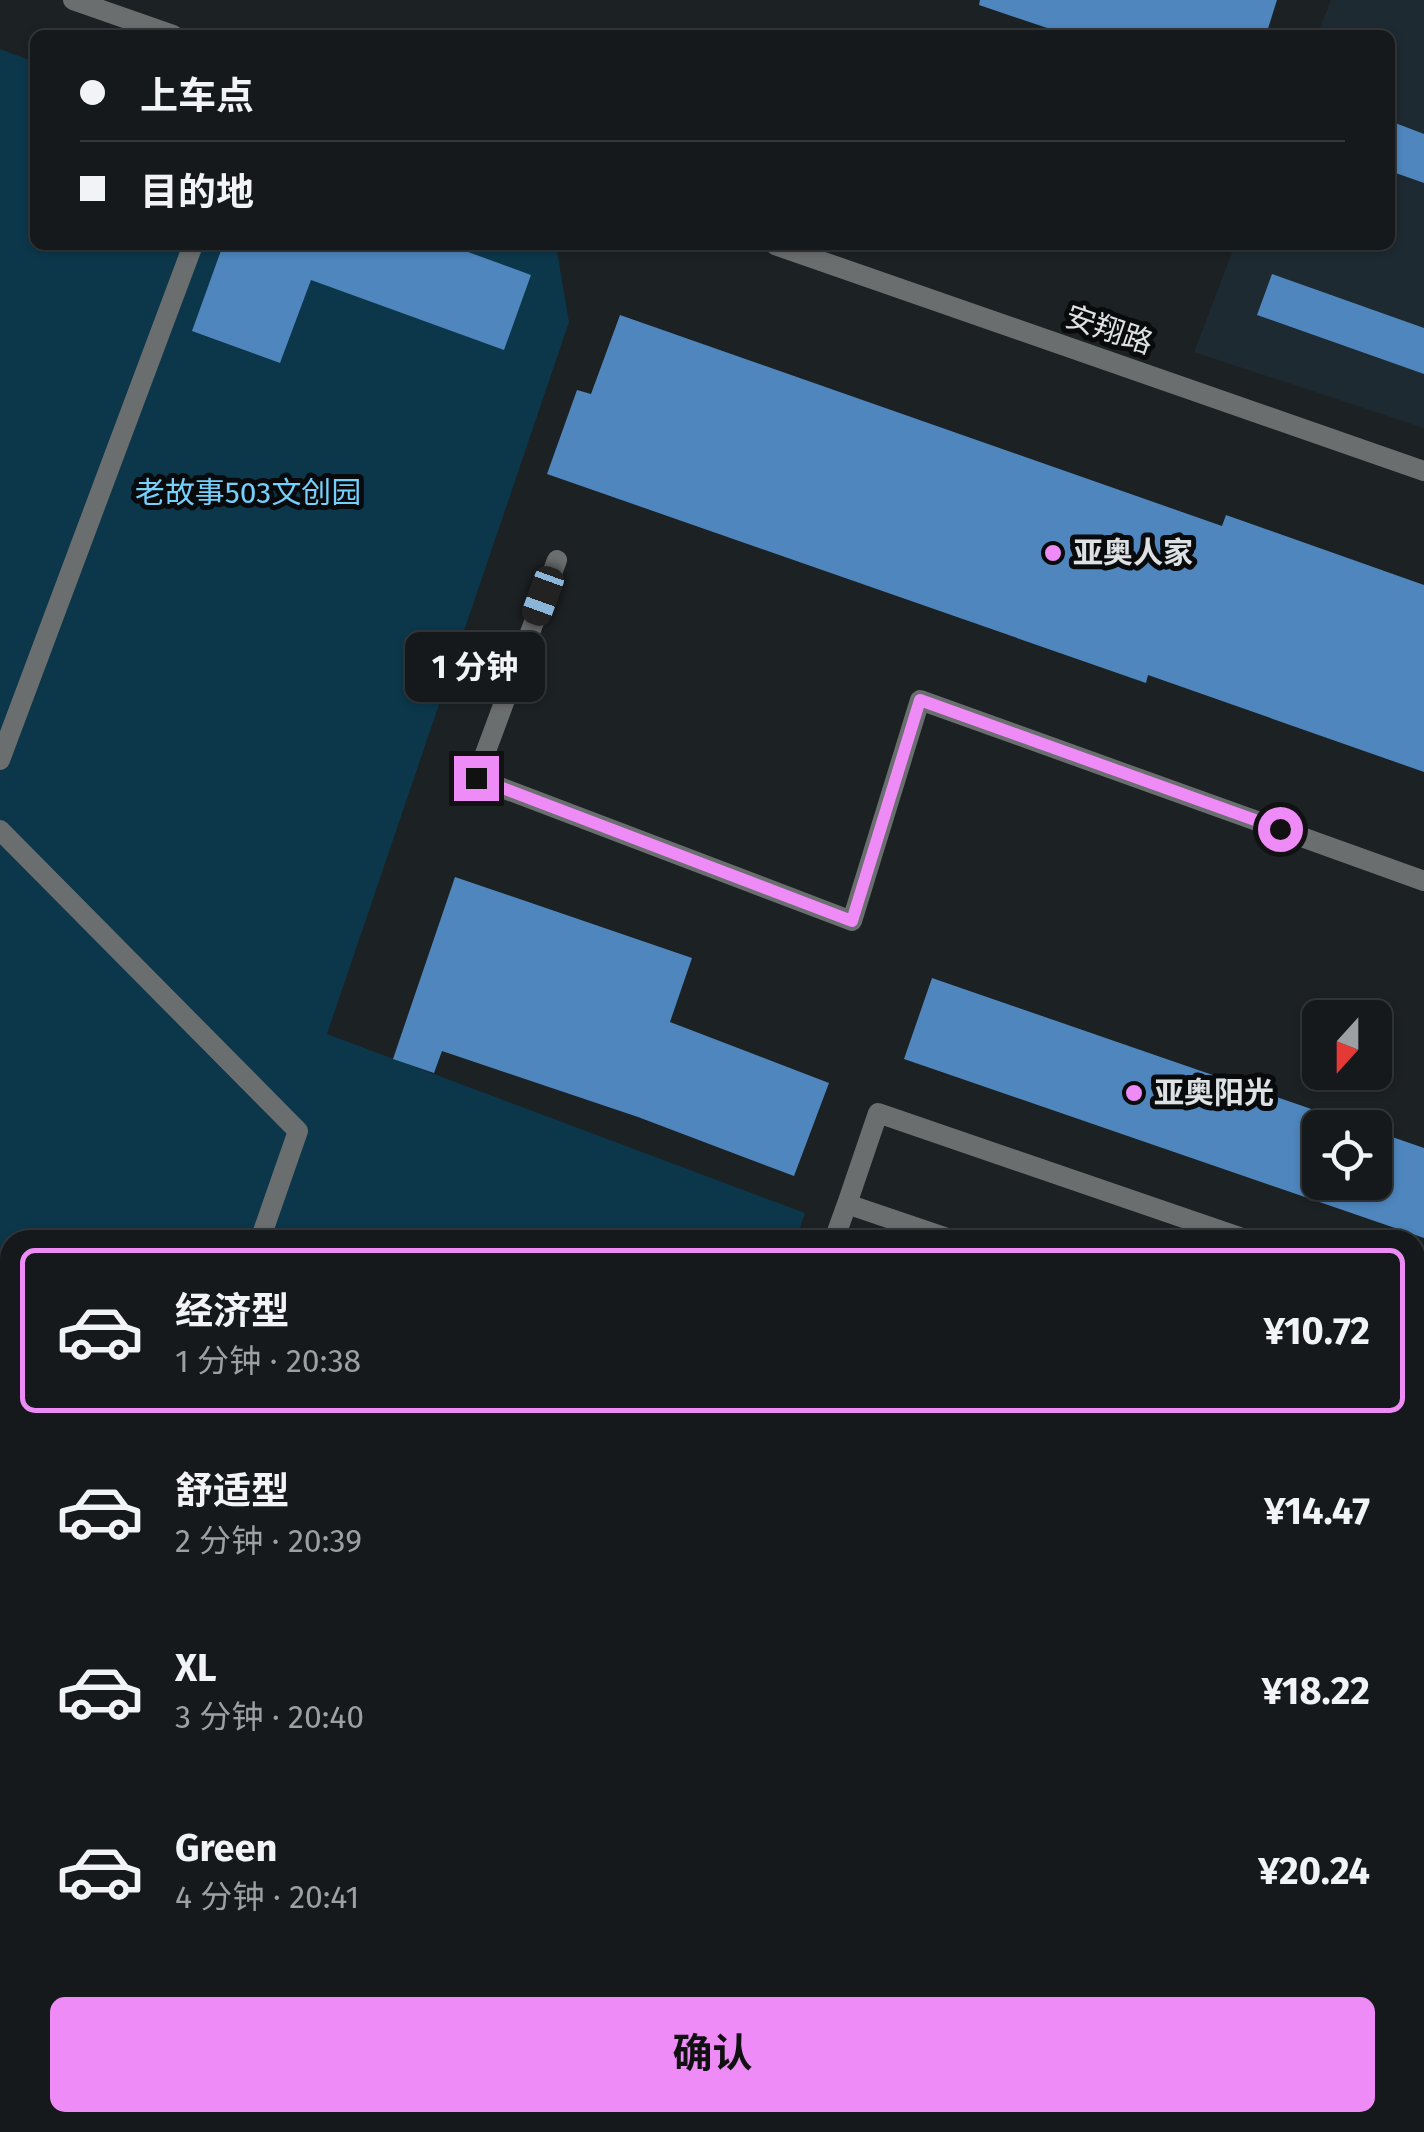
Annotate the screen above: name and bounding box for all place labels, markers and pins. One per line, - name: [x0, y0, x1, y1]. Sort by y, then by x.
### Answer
- place label: 亚奥人家: [1073, 535, 1193, 571]
- marker: 亚奥人家: [1042, 542, 1064, 564]
- place label: 亚奥阳光: [1154, 1075, 1274, 1111]
- marker: 亚奥阳光: [1123, 1082, 1145, 1104]

